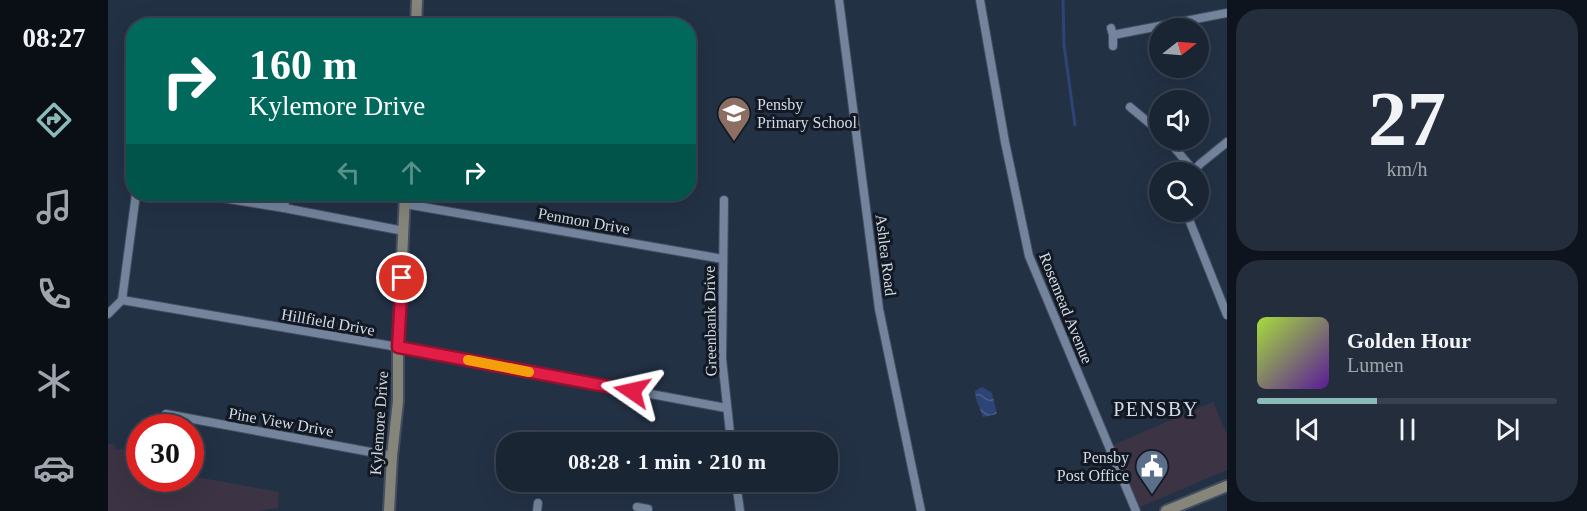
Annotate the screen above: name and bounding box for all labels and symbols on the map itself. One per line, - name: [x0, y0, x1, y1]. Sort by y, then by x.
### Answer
- north arrow: [1149, 18, 1209, 78]
- school or university icon: Pensby Primary School: [716, 95, 752, 142]
- place label: Pensby Primary School: [757, 96, 858, 132]
- street label: Penmon Drive: [537, 205, 631, 237]
- street label: Ashlea Road: [873, 213, 899, 297]
- street label: Rosemead Avenue: [1036, 250, 1096, 366]
- pin: [376, 252, 427, 303]
- street label: Greenbank Drive: [701, 266, 719, 376]
- street label: Hillfield Drive: [280, 305, 376, 339]
- position arrow: [600, 359, 664, 423]
- street label: Kylemore Drive: [367, 370, 392, 476]
- district label: PENSBY: [1113, 398, 1199, 420]
- street label: Pine View Drive: [227, 404, 335, 440]
- speed limit sign: 30: [126, 414, 204, 492]
- public building icon: Pensby Post Office: [1134, 448, 1170, 495]
- place label: Pensby Post Office: [1057, 449, 1129, 484]

